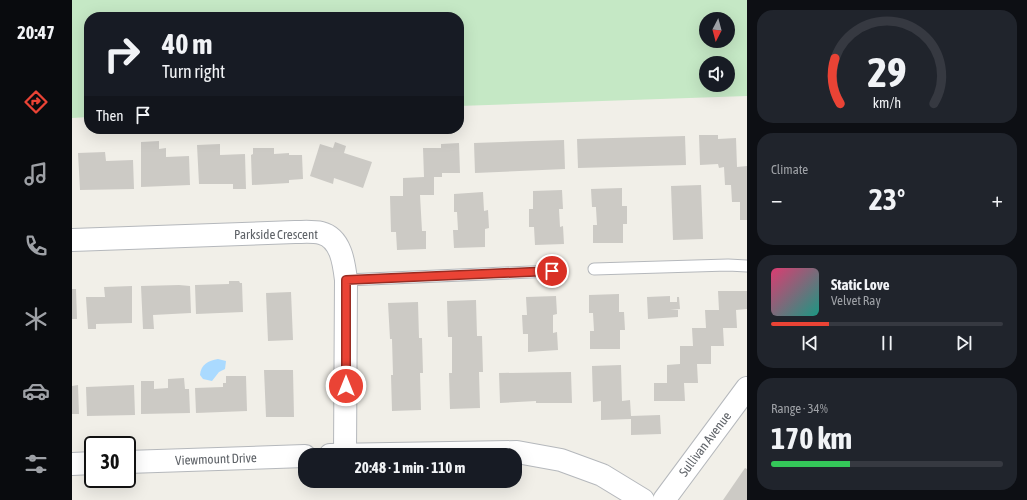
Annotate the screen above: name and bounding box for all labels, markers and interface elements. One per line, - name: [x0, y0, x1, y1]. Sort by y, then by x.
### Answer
- north arrow: [699, 12, 735, 48]
- map controls: [699, 12, 735, 92]
- text: 20:47: [17, 22, 55, 43]
- icon: right: [96, 28, 148, 80]
- text: 40 m: [162, 28, 212, 60]
- text: 29: [867, 48, 907, 96]
- button: sound: [699, 56, 735, 92]
- text: Turn right: [162, 61, 225, 82]
- icon: directions: [22, 88, 50, 116]
- text: km/h: [873, 95, 901, 111]
- icon: arrive: [132, 104, 154, 126]
- text: Then: [96, 107, 124, 124]
- icon: music: [22, 160, 50, 188]
- text: Climate: [771, 162, 808, 177]
- text: 23°: [869, 182, 905, 216]
- text: −: [771, 186, 782, 212]
- text: +: [992, 186, 1003, 212]
- street label: Parkside Crescent: [234, 227, 318, 242]
- icon: phone: [22, 232, 50, 260]
- pin: [535, 254, 569, 288]
- icon: arrive: [541, 260, 563, 282]
- text: Static Love: [831, 276, 890, 293]
- text: Velvet Ray: [831, 293, 881, 308]
- icon: climate: [22, 305, 50, 333]
- icon: previous: [799, 332, 821, 354]
- icon: pause: [876, 332, 898, 354]
- icon: next: [953, 332, 975, 354]
- position arrow: [325, 365, 367, 407]
- icon: car: [22, 377, 50, 405]
- text: Range · 34%: [771, 401, 828, 416]
- street label: Sullivan Avenue: [676, 409, 734, 479]
- text: 170 km: [771, 421, 852, 455]
- speed limit sign: 30: [84, 436, 136, 488]
- icon: filters: [22, 450, 50, 478]
- street label: Viewmount Drive: [175, 450, 257, 468]
- text: 20:48 · 1 min · 110 m: [355, 459, 465, 476]

